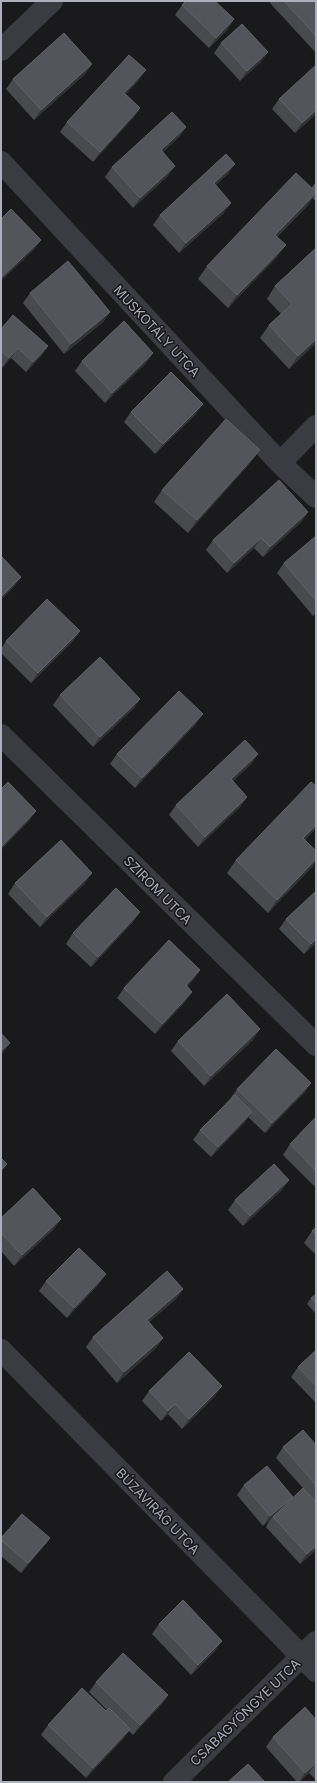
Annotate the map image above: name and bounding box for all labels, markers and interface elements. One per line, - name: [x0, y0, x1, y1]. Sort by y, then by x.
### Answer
- street label: MUSKOTÁLY UTCA: [111, 282, 203, 380]
- street label: SZIROM UTCA: [121, 853, 195, 927]
- street label: BÚZAVIRÁG UTCA: [113, 1465, 203, 1557]
- street label: CSABAGYÖNGYE UTCA: [187, 1655, 303, 1769]

